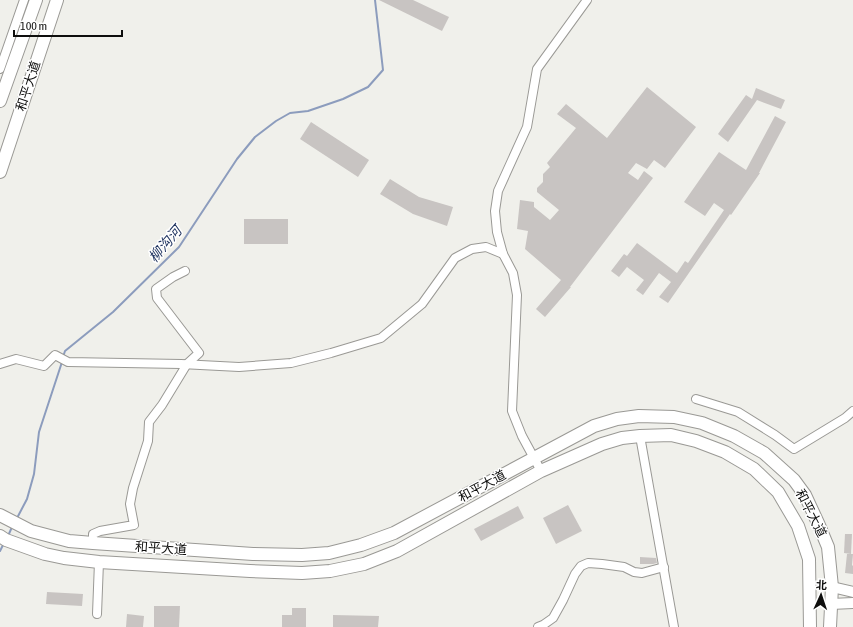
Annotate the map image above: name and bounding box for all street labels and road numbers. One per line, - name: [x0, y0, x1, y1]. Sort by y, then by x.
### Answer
- street label: 和平大道: [13, 59, 43, 113]
- street label: 和平大道: [456, 467, 508, 505]
- street label: 和平大道: [793, 486, 829, 540]
- street label: 和平大道: [135, 539, 187, 557]

